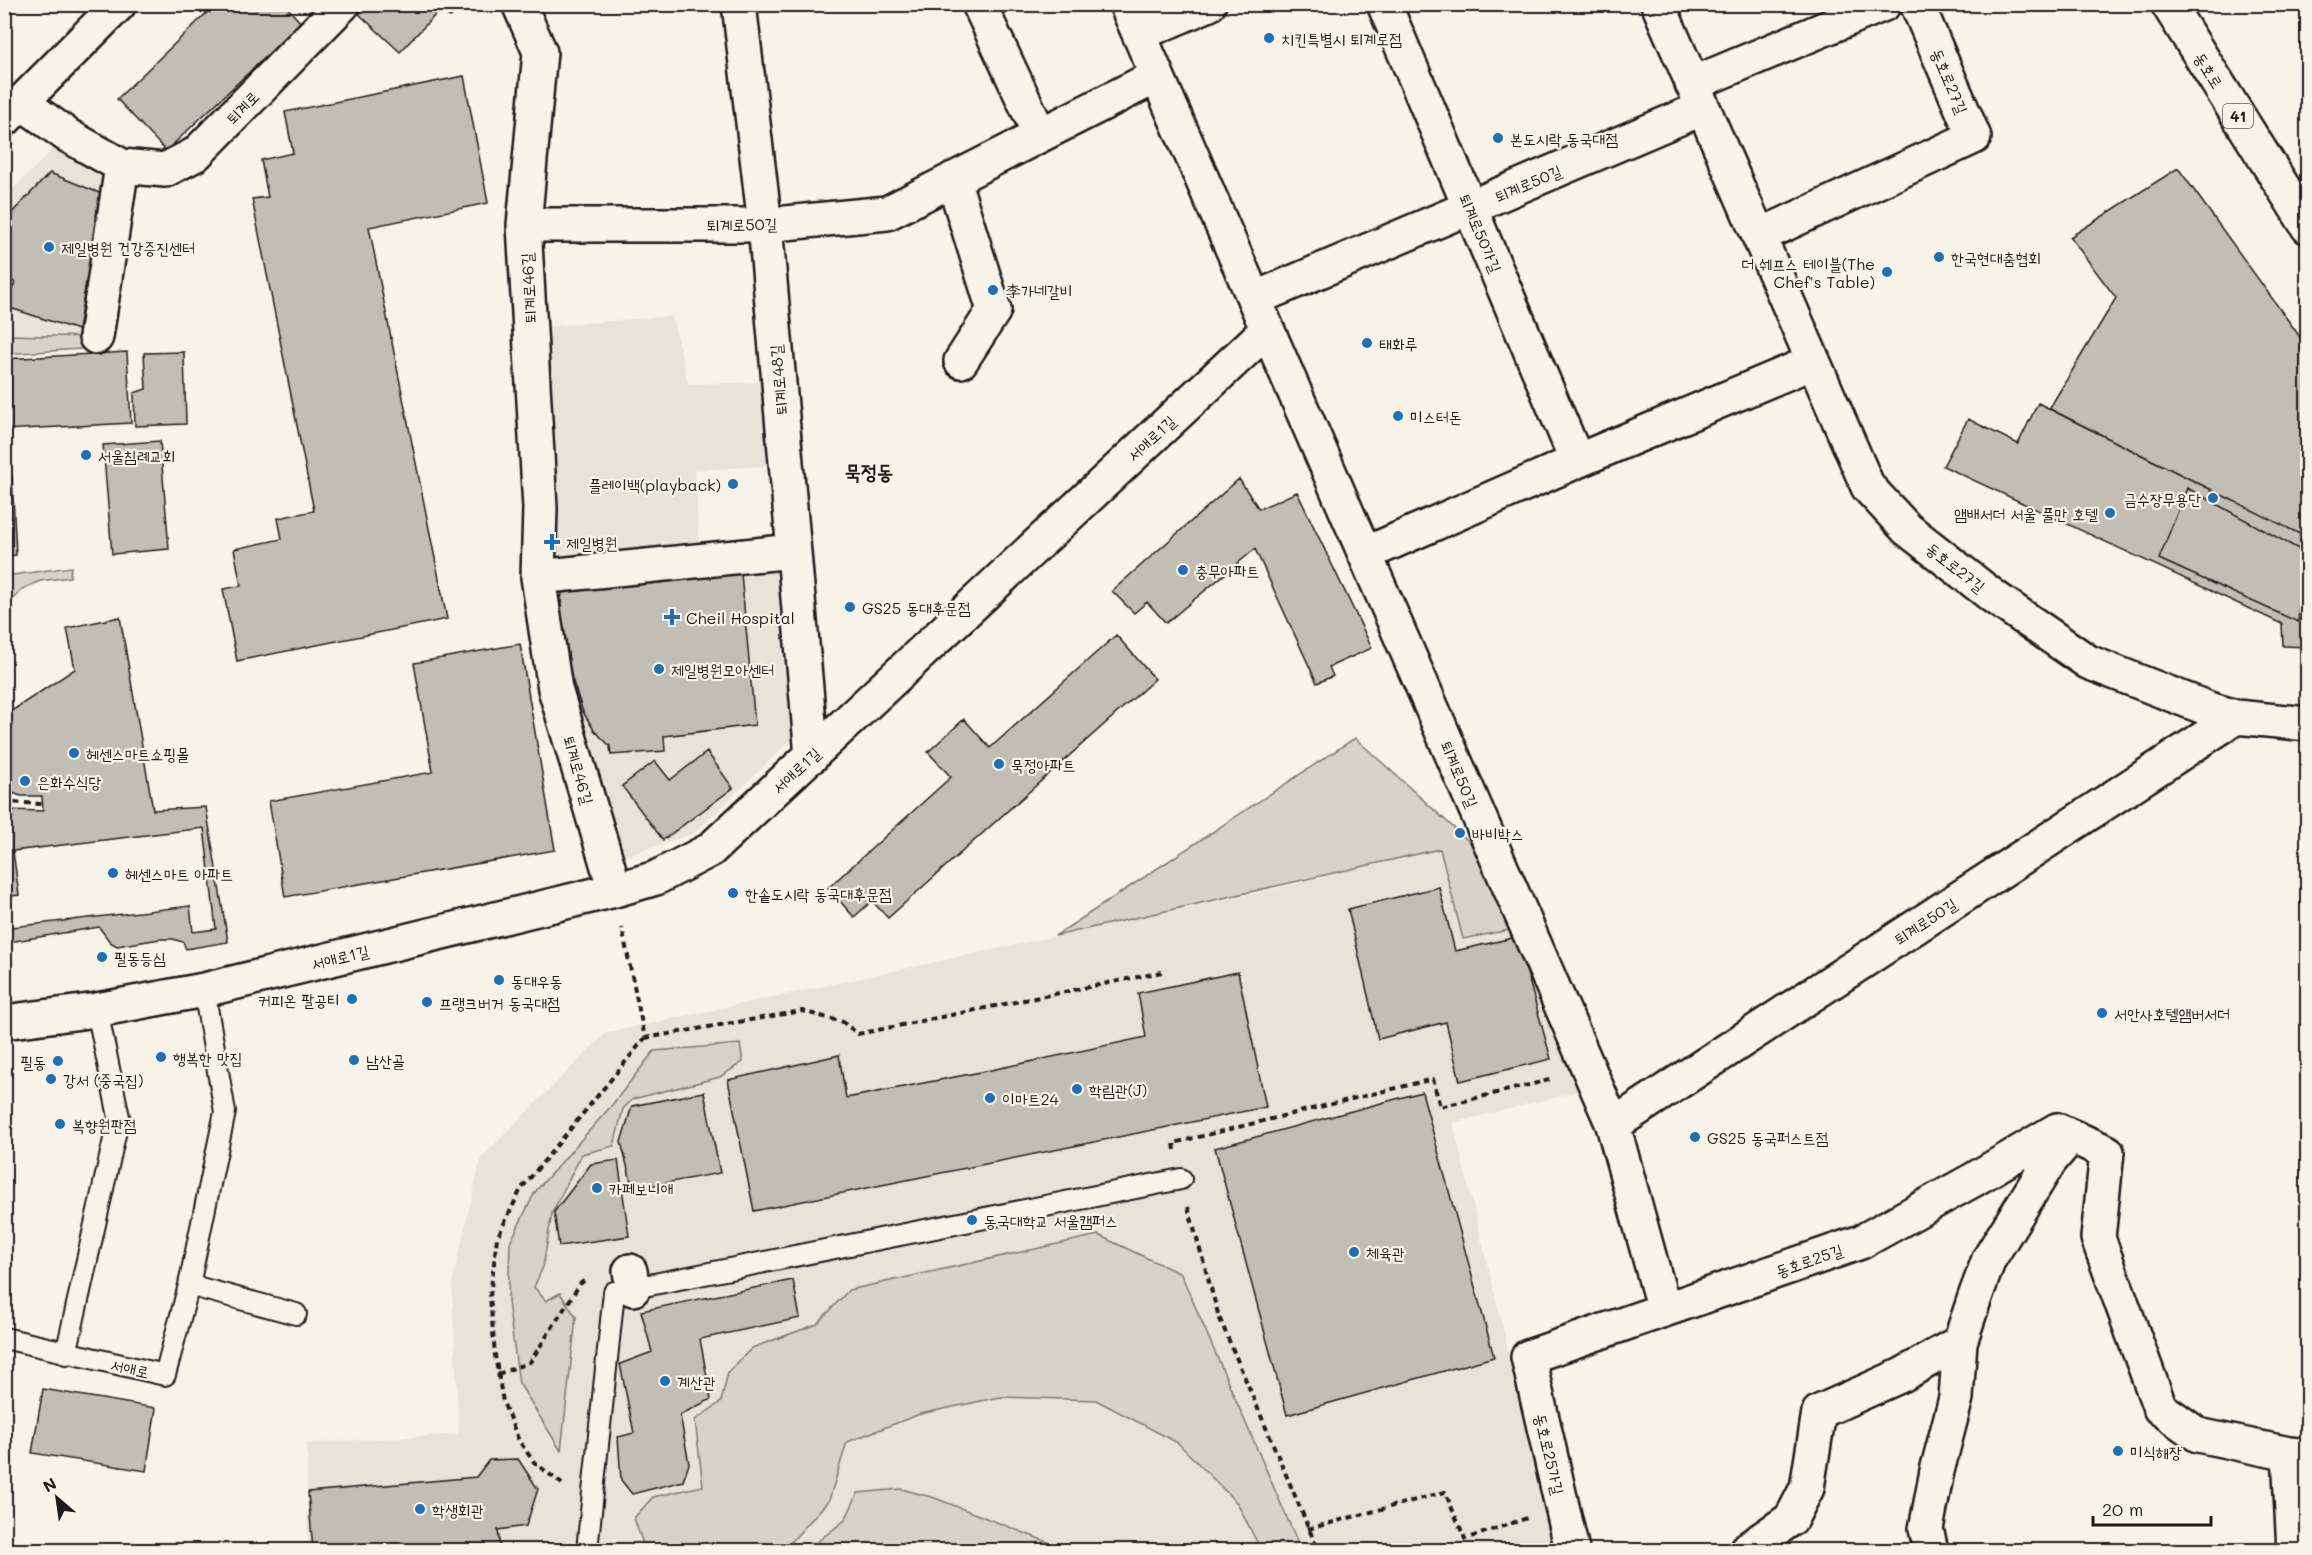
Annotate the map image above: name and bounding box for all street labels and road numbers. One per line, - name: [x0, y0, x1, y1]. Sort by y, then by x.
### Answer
- street label: 동호로27길: [1927, 45, 1973, 117]
- street label: 동호로: [2190, 48, 2228, 92]
- street label: 퇴계로: [221, 86, 263, 128]
- road number: 41: [2223, 104, 2253, 128]
- street label: 퇴계로50길: [1491, 159, 1565, 206]
- street label: 퇴계로50가길: [1455, 190, 1507, 276]
- street label: 퇴계로50길: [706, 213, 778, 235]
- street label: 퇴계로46길: [516, 252, 540, 324]
- street label: 퇴계로48길: [764, 344, 792, 416]
- street label: 서애로1길: [1122, 410, 1180, 466]
- street label: 동호로27길: [1922, 537, 1990, 597]
- street label: 퇴계로46길: [559, 733, 599, 807]
- street label: 퇴계로50길: [1437, 737, 1484, 811]
- street label: 서애로1길: [767, 742, 825, 798]
- street label: 퇴계로50길: [1890, 893, 1960, 949]
- street label: 서애로1길: [309, 940, 371, 974]
- street label: 동호로25길: [1773, 1239, 1846, 1281]
- street label: 서애로: [109, 1354, 151, 1382]
- street label: 동호로25가길: [1530, 1411, 1570, 1497]

